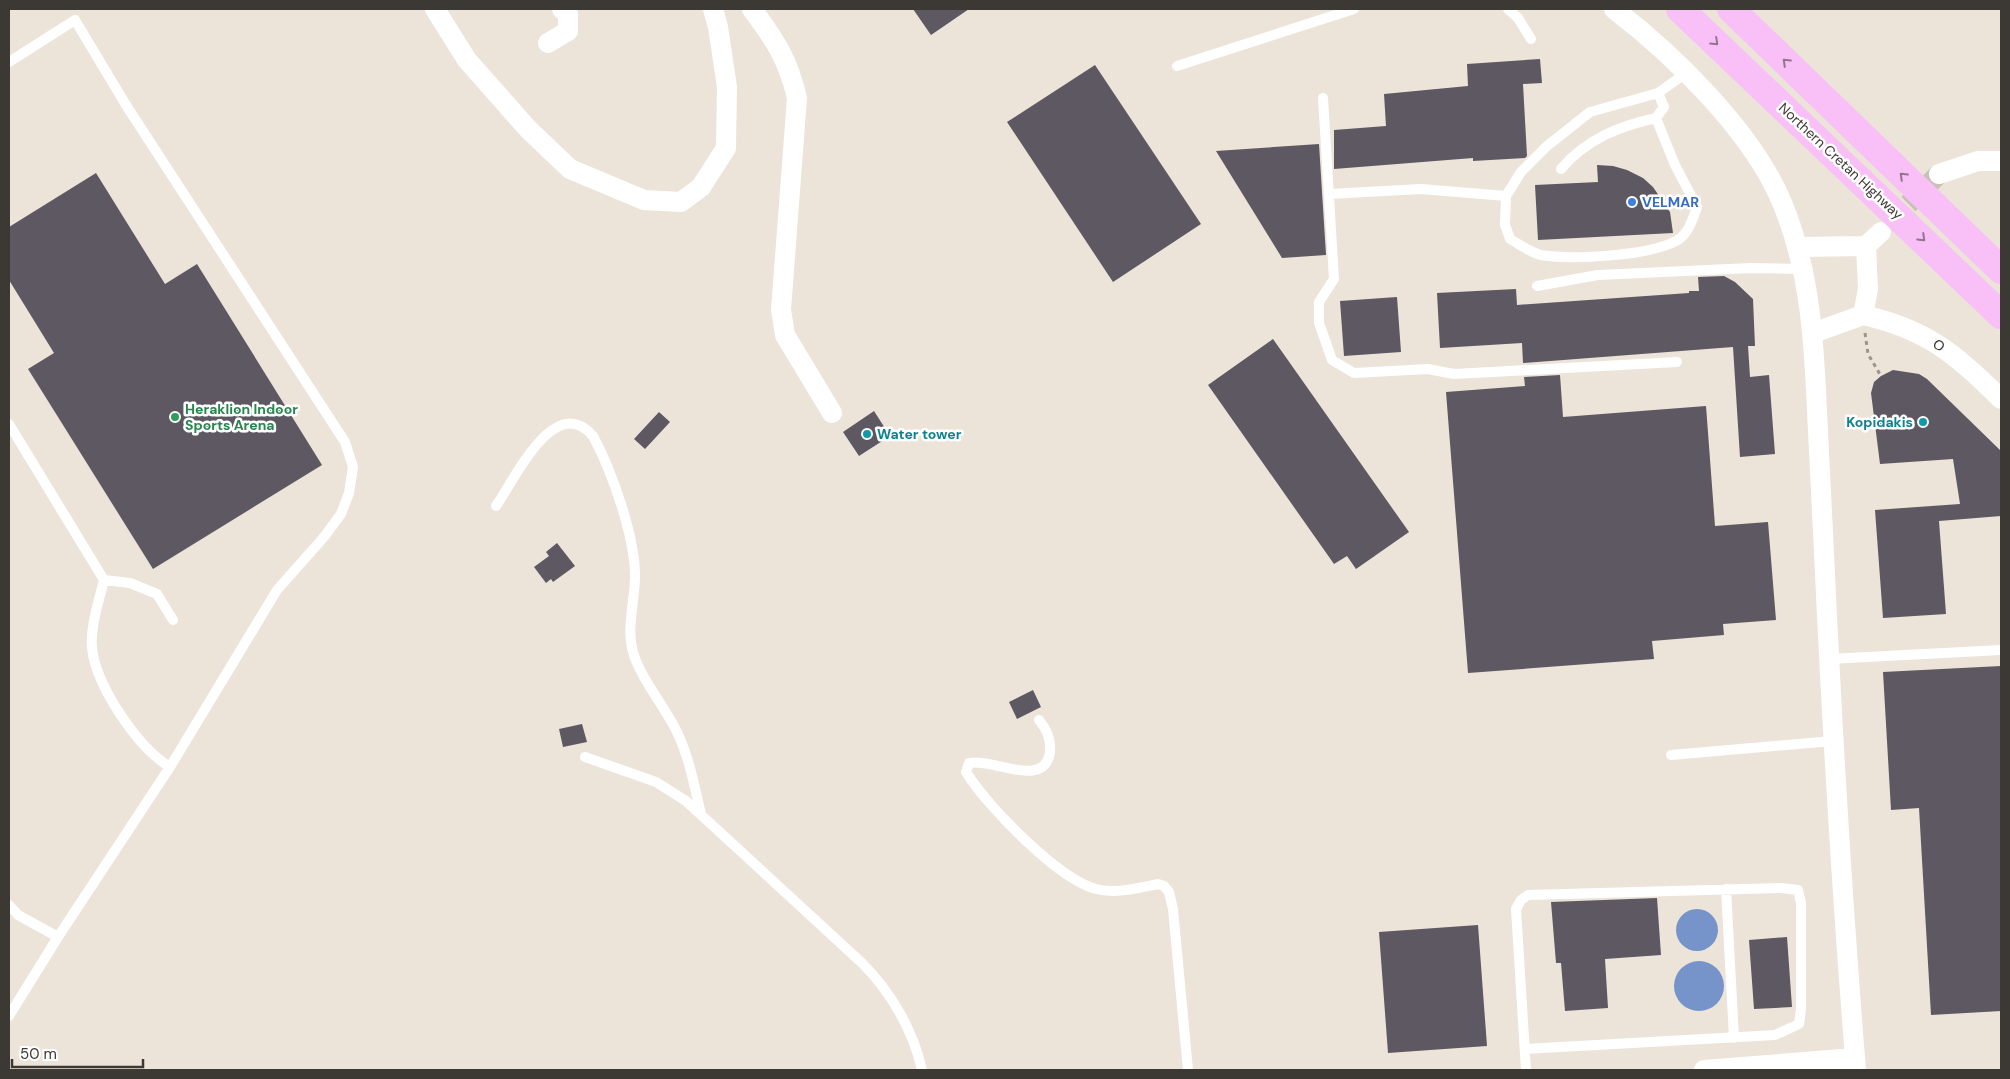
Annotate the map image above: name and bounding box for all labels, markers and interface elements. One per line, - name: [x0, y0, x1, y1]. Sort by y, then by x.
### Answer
- one-way arrow: [1710, 36, 1719, 45]
- one-way arrow: [1783, 59, 1792, 68]
- street label: Northern Cretan Highway: [1775, 99, 1907, 223]
- one-way arrow: [1900, 173, 1909, 182]
- place label: VELMAR: [1642, 193, 1699, 211]
- marker: VELMAR: [1626, 196, 1638, 208]
- one-way arrow: [1916, 232, 1925, 241]
- street label: Ο: [1930, 334, 1949, 356]
- place label: Heraklion Indoor Sports Arena: [185, 400, 298, 434]
- marker: Heraklion Indoor Sports Arena: [169, 411, 181, 423]
- place label: Kopidakis: [1846, 413, 1913, 431]
- marker: Kopidakis: [1917, 416, 1929, 428]
- place label: Water tower: [877, 425, 962, 443]
- marker: Water tower: [861, 428, 873, 440]
- scale bar: [12, 1036, 144, 1068]
- text: 50 m: [20, 1044, 57, 1064]

